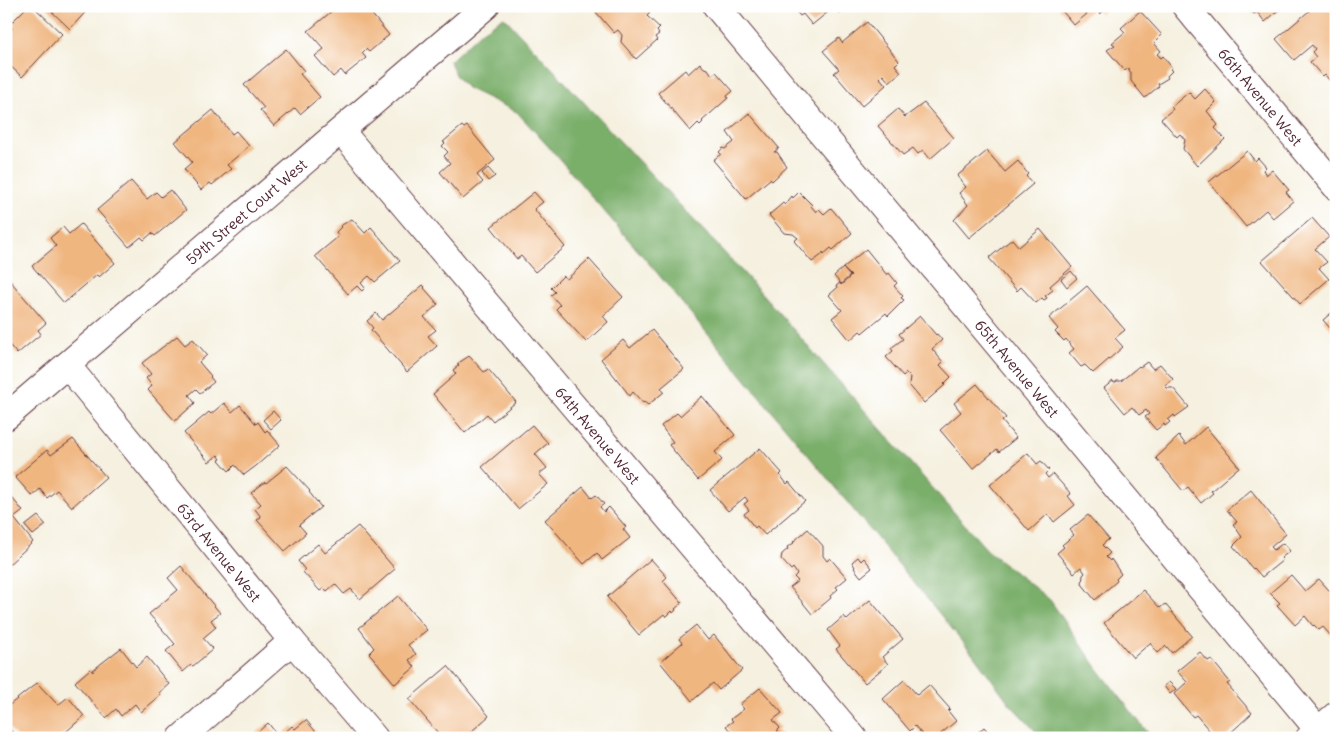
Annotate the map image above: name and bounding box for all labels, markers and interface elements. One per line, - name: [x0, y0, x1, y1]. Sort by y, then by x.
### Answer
- street label: 66th Avenue West: [1214, 44, 1307, 149]
- street label: 59th Street Court West: [182, 154, 310, 268]
- street label: 65th Avenue West: [971, 315, 1063, 421]
- street label: 64th Avenue West: [551, 382, 644, 488]
- street label: 63rd Avenue West: [173, 498, 265, 605]

